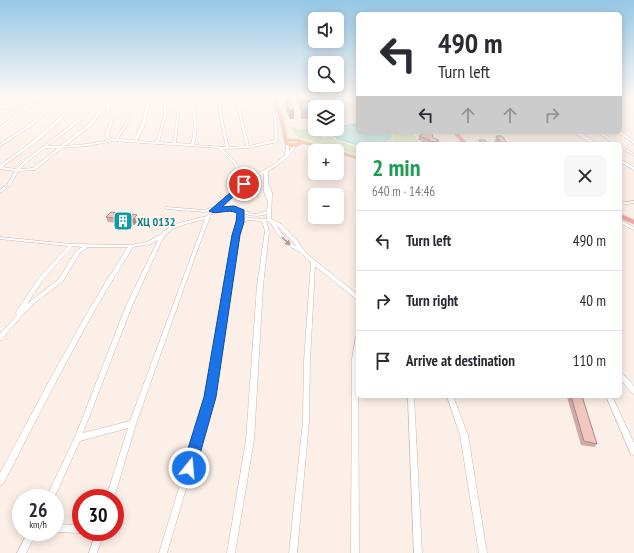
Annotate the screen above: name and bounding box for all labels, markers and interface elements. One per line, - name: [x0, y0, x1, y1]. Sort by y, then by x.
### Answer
- map controls: [308, 12, 344, 224]
- button: sound: [308, 12, 344, 48]
- text: 490 m: [438, 24, 502, 61]
- icon: left: [372, 28, 424, 80]
- button: search: [308, 56, 344, 92]
- text: Turn left: [438, 60, 490, 83]
- button: layers: [308, 100, 344, 136]
- icon: left: [415, 104, 437, 126]
- icon: ahead: [457, 104, 479, 126]
- icon: ahead: [499, 104, 521, 126]
- icon: right: [541, 104, 563, 126]
- button: +: [308, 144, 344, 180]
- text: 2 min: [372, 152, 420, 183]
- button: close: [564, 155, 606, 197]
- pin: [227, 167, 261, 201]
- icon: arrive: [233, 173, 255, 195]
- text: 640 m · 14:46: [372, 183, 435, 200]
- button: −: [308, 188, 344, 224]
- building icon: ХЦ 0132: [112, 210, 134, 232]
- place label: ХЦ 0132: [137, 214, 176, 229]
- icon: left: [372, 230, 394, 252]
- text: Turn left: [406, 231, 451, 250]
- text: 490 m: [573, 231, 606, 250]
- one-way arrow: [281, 236, 291, 246]
- icon: right: [372, 290, 394, 312]
- text: Turn right: [406, 291, 458, 310]
- text: 40 m: [580, 291, 606, 310]
- icon: arrive: [372, 350, 394, 372]
- text: Arrive at destination: [406, 351, 515, 370]
- text: 110 m: [573, 351, 606, 370]
- position arrow: [168, 447, 210, 489]
- speed limit sign: 30: [72, 489, 124, 541]
- text: 26: [28, 497, 48, 523]
- text: km/h: [29, 518, 47, 531]

